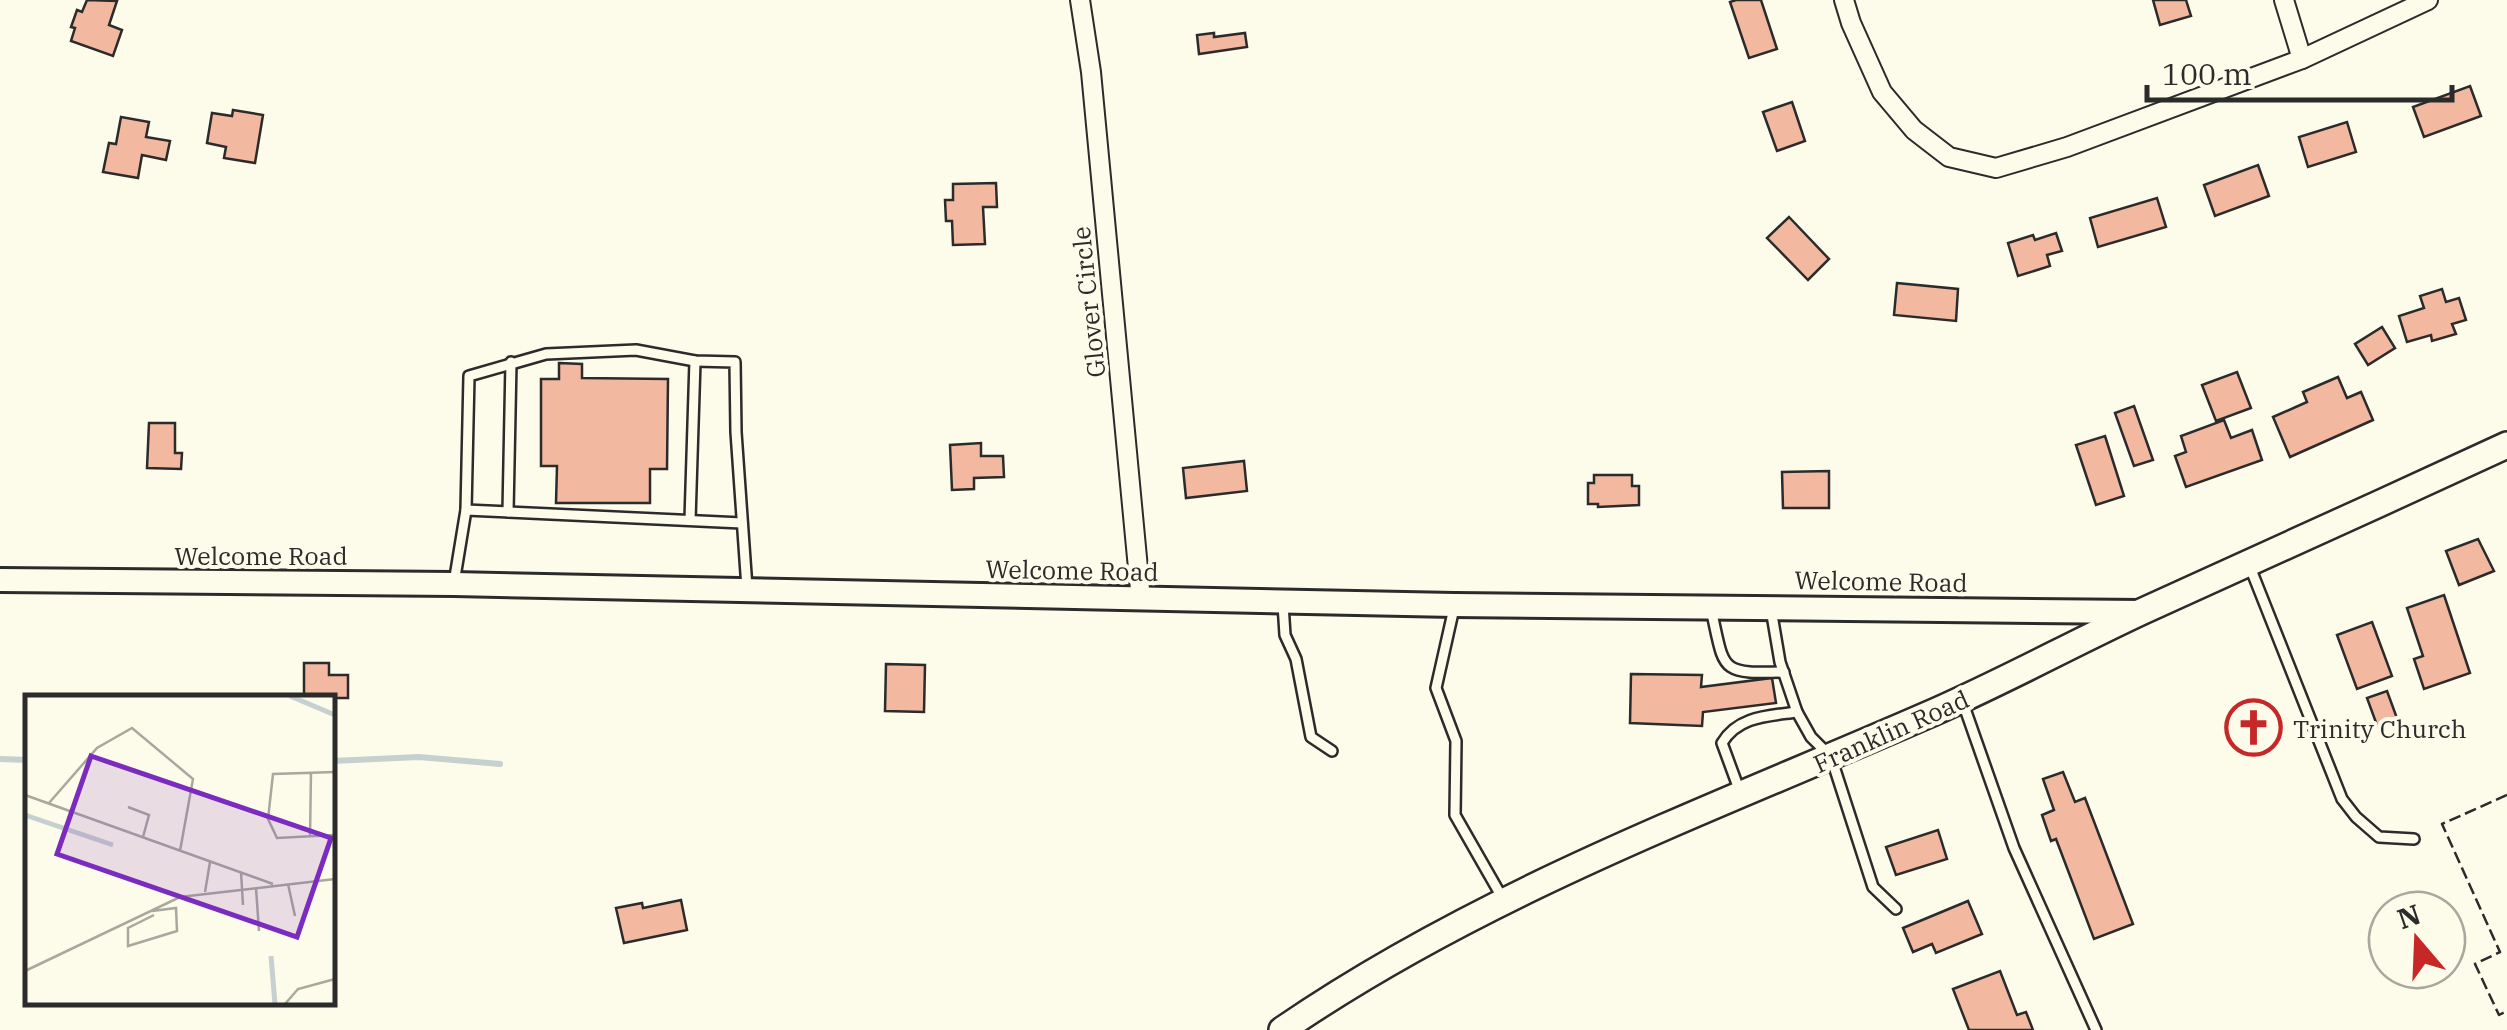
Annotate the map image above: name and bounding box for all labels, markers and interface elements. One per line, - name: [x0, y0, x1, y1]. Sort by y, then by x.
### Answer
- scale bar: [2147, 40, 2452, 102]
- text: 100 m: [2162, 54, 2252, 93]
- street label: Glover Circle: [1064, 225, 1112, 379]
- street label: Welcome Road: [174, 539, 348, 572]
- street label: Welcome Road: [985, 552, 1159, 588]
- street label: Welcome Road: [1794, 563, 1968, 599]
- street label: Franklin Road: [1808, 682, 1974, 780]
- inset map: [25, 695, 335, 1005]
- church icon: Trinity Church: [2224, 698, 2284, 758]
- place label: Trinity Church: [2293, 712, 2467, 745]
- north arrow: [2367, 890, 2467, 990]
- text: N: [2392, 895, 2425, 937]

